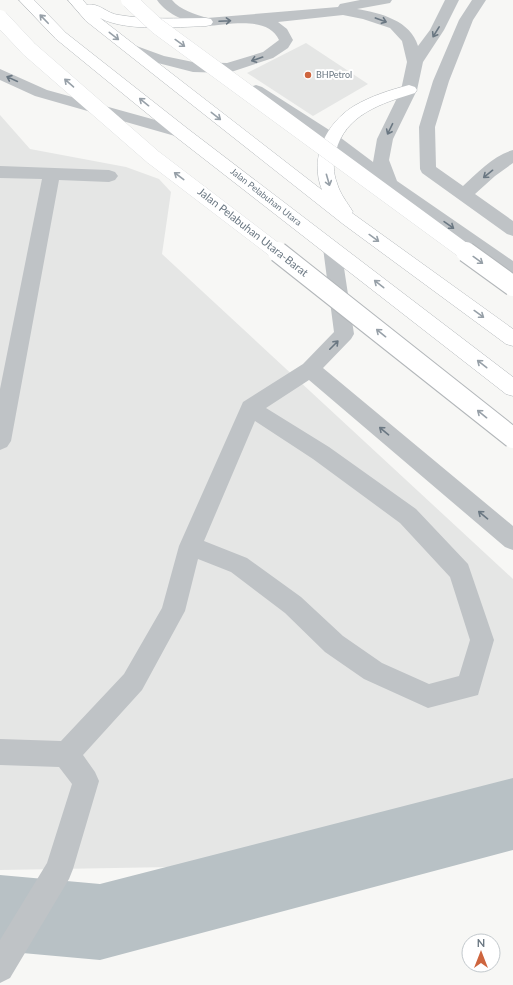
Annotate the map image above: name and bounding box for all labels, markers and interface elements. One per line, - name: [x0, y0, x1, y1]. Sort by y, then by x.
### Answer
- one-way arrow: [39, 14, 49, 24]
- one-way arrow: [218, 17, 231, 24]
- one-way arrow: [374, 17, 386, 25]
- one-way arrow: [431, 26, 439, 38]
- one-way arrow: [108, 31, 119, 40]
- one-way arrow: [175, 39, 186, 47]
- one-way arrow: [250, 56, 263, 63]
- place label: BHPetrol: [316, 69, 352, 80]
- marker: BHPetrol: [303, 70, 313, 80]
- one-way arrow: [6, 75, 18, 82]
- one-way arrow: [63, 79, 74, 88]
- one-way arrow: [138, 98, 149, 106]
- one-way arrow: [210, 111, 221, 120]
- one-way arrow: [386, 122, 393, 134]
- street label: Jalan Pelabuhan Utara: [229, 165, 304, 228]
- one-way arrow: [482, 169, 493, 178]
- one-way arrow: [173, 172, 184, 180]
- one-way arrow: [325, 174, 332, 187]
- street label: Jalan Pelabuhan Utara-Barat: [196, 184, 311, 279]
- one-way arrow: [443, 221, 454, 229]
- one-way arrow: [368, 234, 379, 242]
- one-way arrow: [472, 256, 483, 264]
- one-way arrow: [374, 280, 385, 289]
- one-way arrow: [474, 310, 485, 319]
- one-way arrow: [375, 329, 386, 338]
- one-way arrow: [329, 340, 339, 350]
- one-way arrow: [477, 360, 488, 368]
- one-way arrow: [477, 410, 488, 418]
- one-way arrow: [379, 426, 389, 435]
- one-way arrow: [478, 510, 489, 519]
- north arrow: [461, 933, 501, 973]
- text: N: [477, 936, 485, 949]

